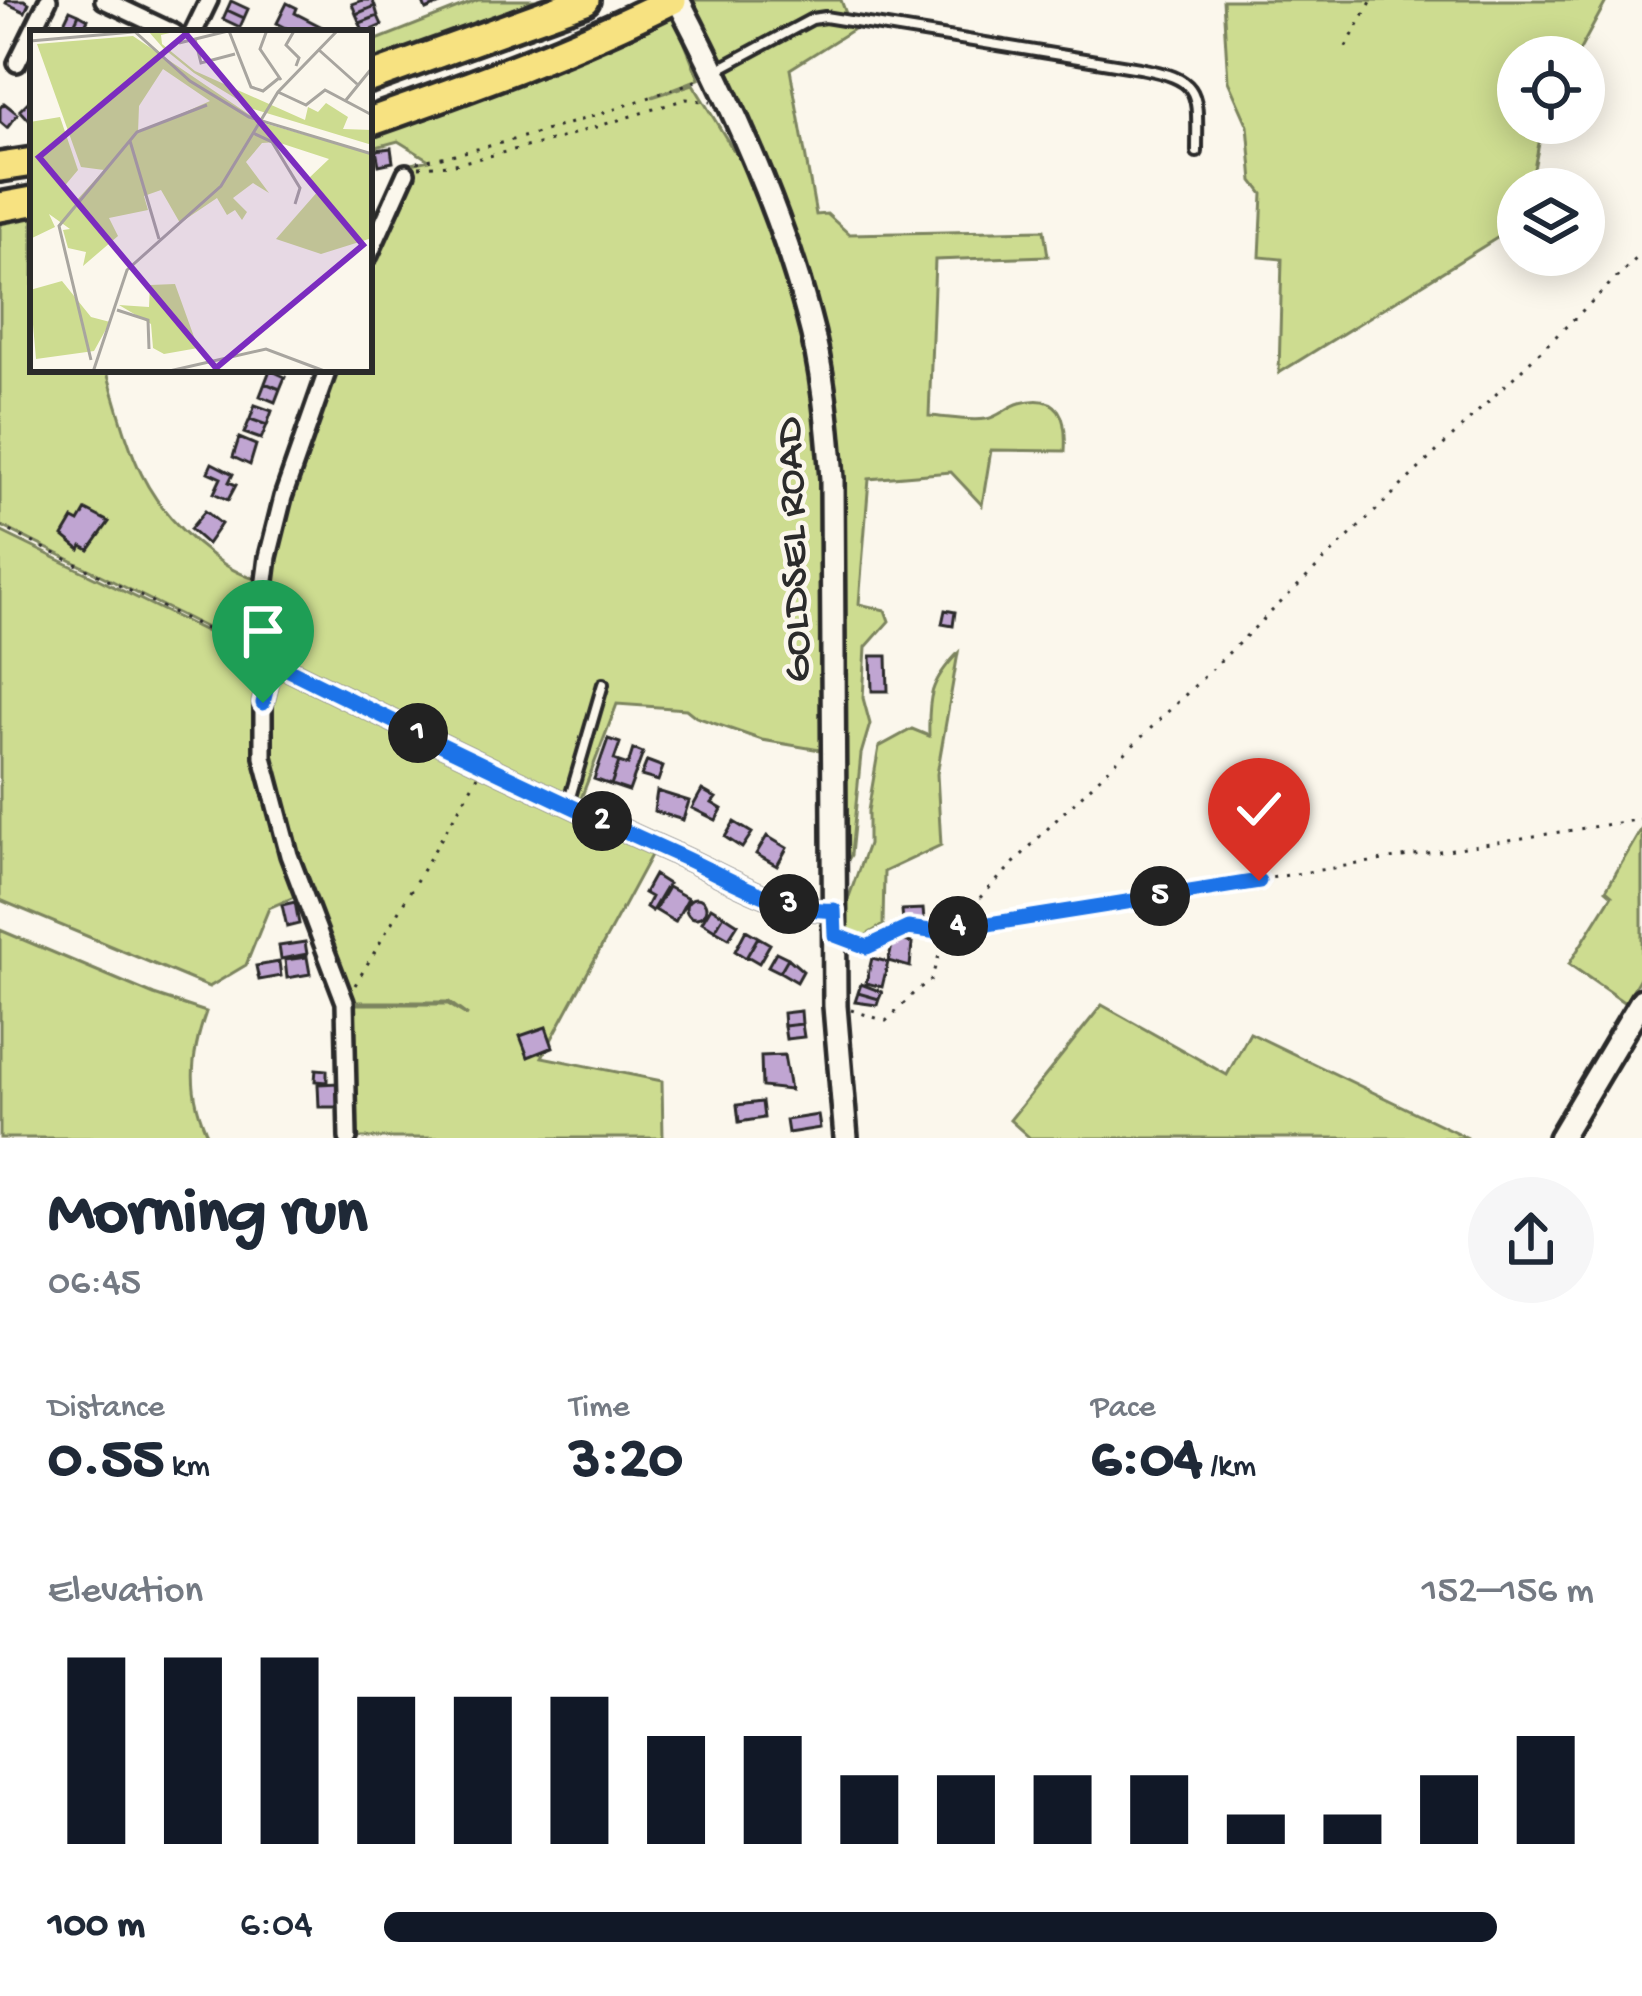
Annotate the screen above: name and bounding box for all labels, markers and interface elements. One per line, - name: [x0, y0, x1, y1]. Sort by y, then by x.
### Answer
- inset map: [30, 30, 372, 372]
- map controls: [1497, 36, 1605, 276]
- button: locate: [1497, 36, 1605, 144]
- button: layers: [1497, 168, 1605, 276]
- street label: GOLDSEL ROAD: [767, 416, 826, 683]
- pin: [212, 580, 314, 703]
- icon: arrive: [230, 598, 296, 664]
- pin: 1: [388, 703, 448, 763]
- text: 1: [411, 714, 425, 752]
- pin: [1208, 758, 1310, 881]
- icon: check: [1226, 776, 1292, 842]
- pin: 2: [572, 791, 632, 851]
- text: 2: [594, 802, 610, 840]
- pin: 5: [1130, 866, 1190, 926]
- pin: 3: [759, 874, 819, 934]
- text: 5: [1151, 877, 1169, 915]
- text: 3: [780, 885, 798, 923]
- pin: 4: [928, 896, 988, 956]
- text: 4: [950, 907, 966, 945]
- button: share: [1468, 1177, 1594, 1303]
- text: Morning run: [48, 1178, 367, 1256]
- text: 06:45: [48, 1262, 141, 1308]
- text: Distance: [48, 1390, 165, 1428]
- text: Time: [569, 1390, 630, 1428]
- text: Pace: [1091, 1390, 1155, 1428]
- text: 0.55: [48, 1428, 164, 1498]
- text: 3:20: [569, 1428, 683, 1498]
- text: 6:04: [1091, 1428, 1202, 1498]
- text: km: [164, 1449, 210, 1487]
- text: /km: [1202, 1449, 1256, 1487]
- text: Elevation: [48, 1570, 203, 1616]
- text: 152–156 m: [1422, 1570, 1594, 1616]
- text: 100 m: [48, 1904, 145, 1950]
- text: 6:04: [240, 1904, 313, 1950]

